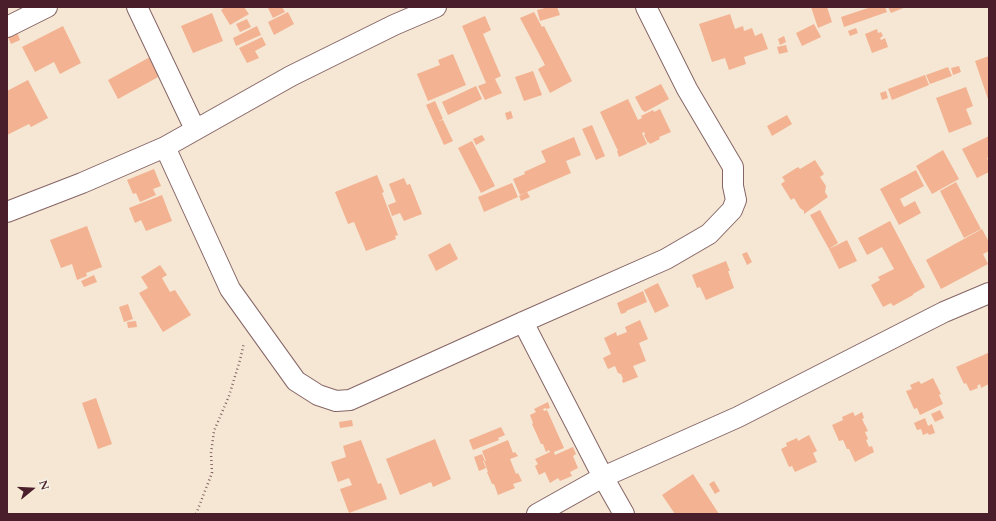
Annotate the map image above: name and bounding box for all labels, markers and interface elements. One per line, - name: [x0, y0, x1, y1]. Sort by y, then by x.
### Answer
- north arrow: [12, 469, 52, 509]
- text: N: [35, 478, 52, 492]

